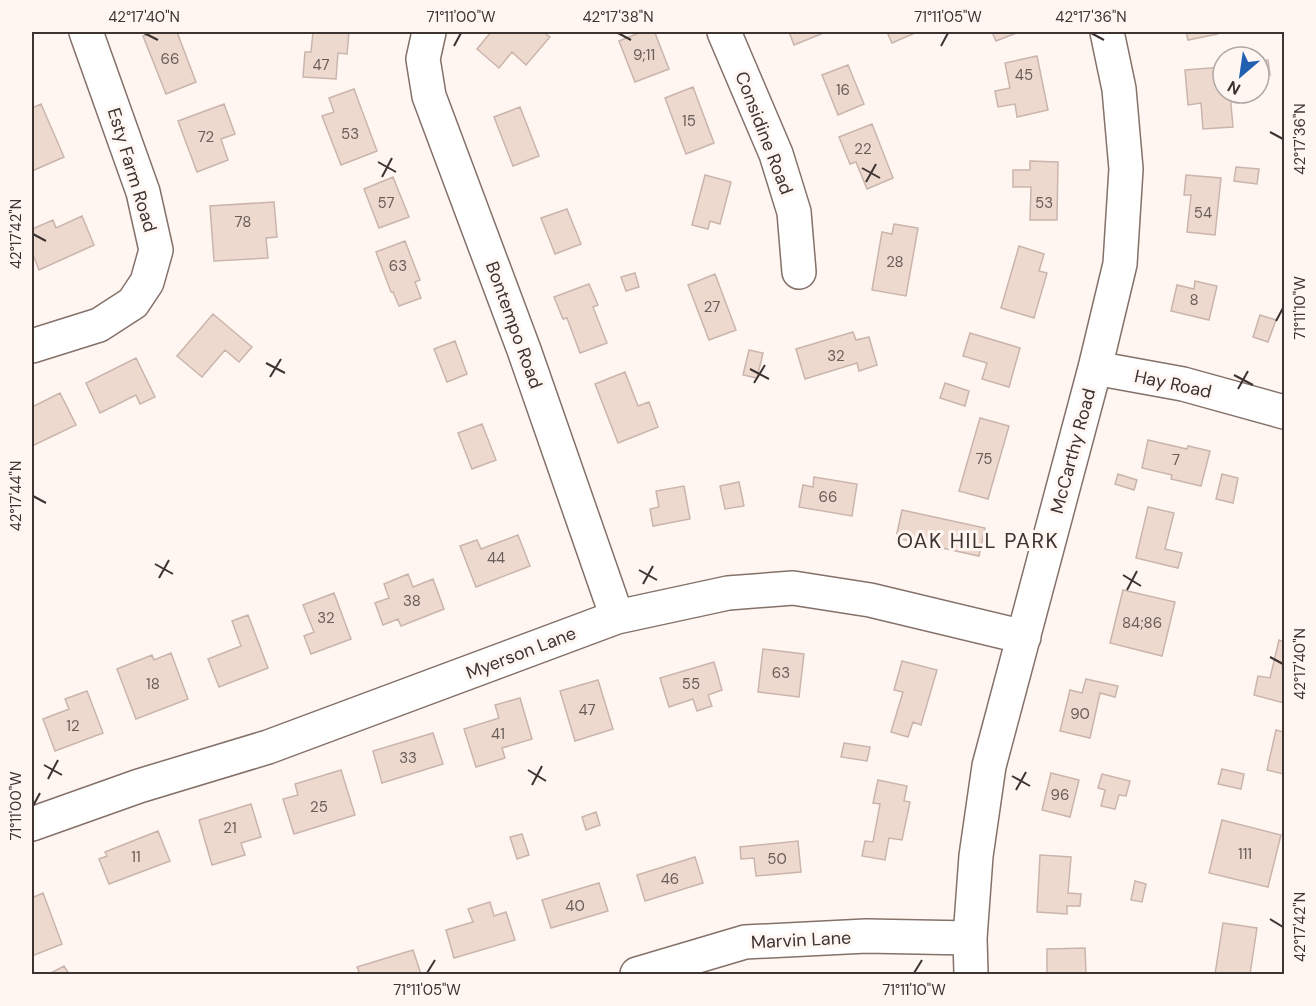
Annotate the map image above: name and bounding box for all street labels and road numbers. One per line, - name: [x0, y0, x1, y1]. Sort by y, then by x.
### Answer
- street label: Considine Road: [729, 68, 799, 198]
- street label: Esty Farm Road: [102, 105, 162, 235]
- street label: Bontempo Road: [480, 258, 548, 392]
- street label: Hay Road: [1132, 364, 1214, 404]
- street label: McCarthy Road: [1045, 386, 1101, 516]
- street label: Myerson Lane: [463, 621, 579, 685]
- street label: Marvin Lane: [750, 925, 852, 955]

